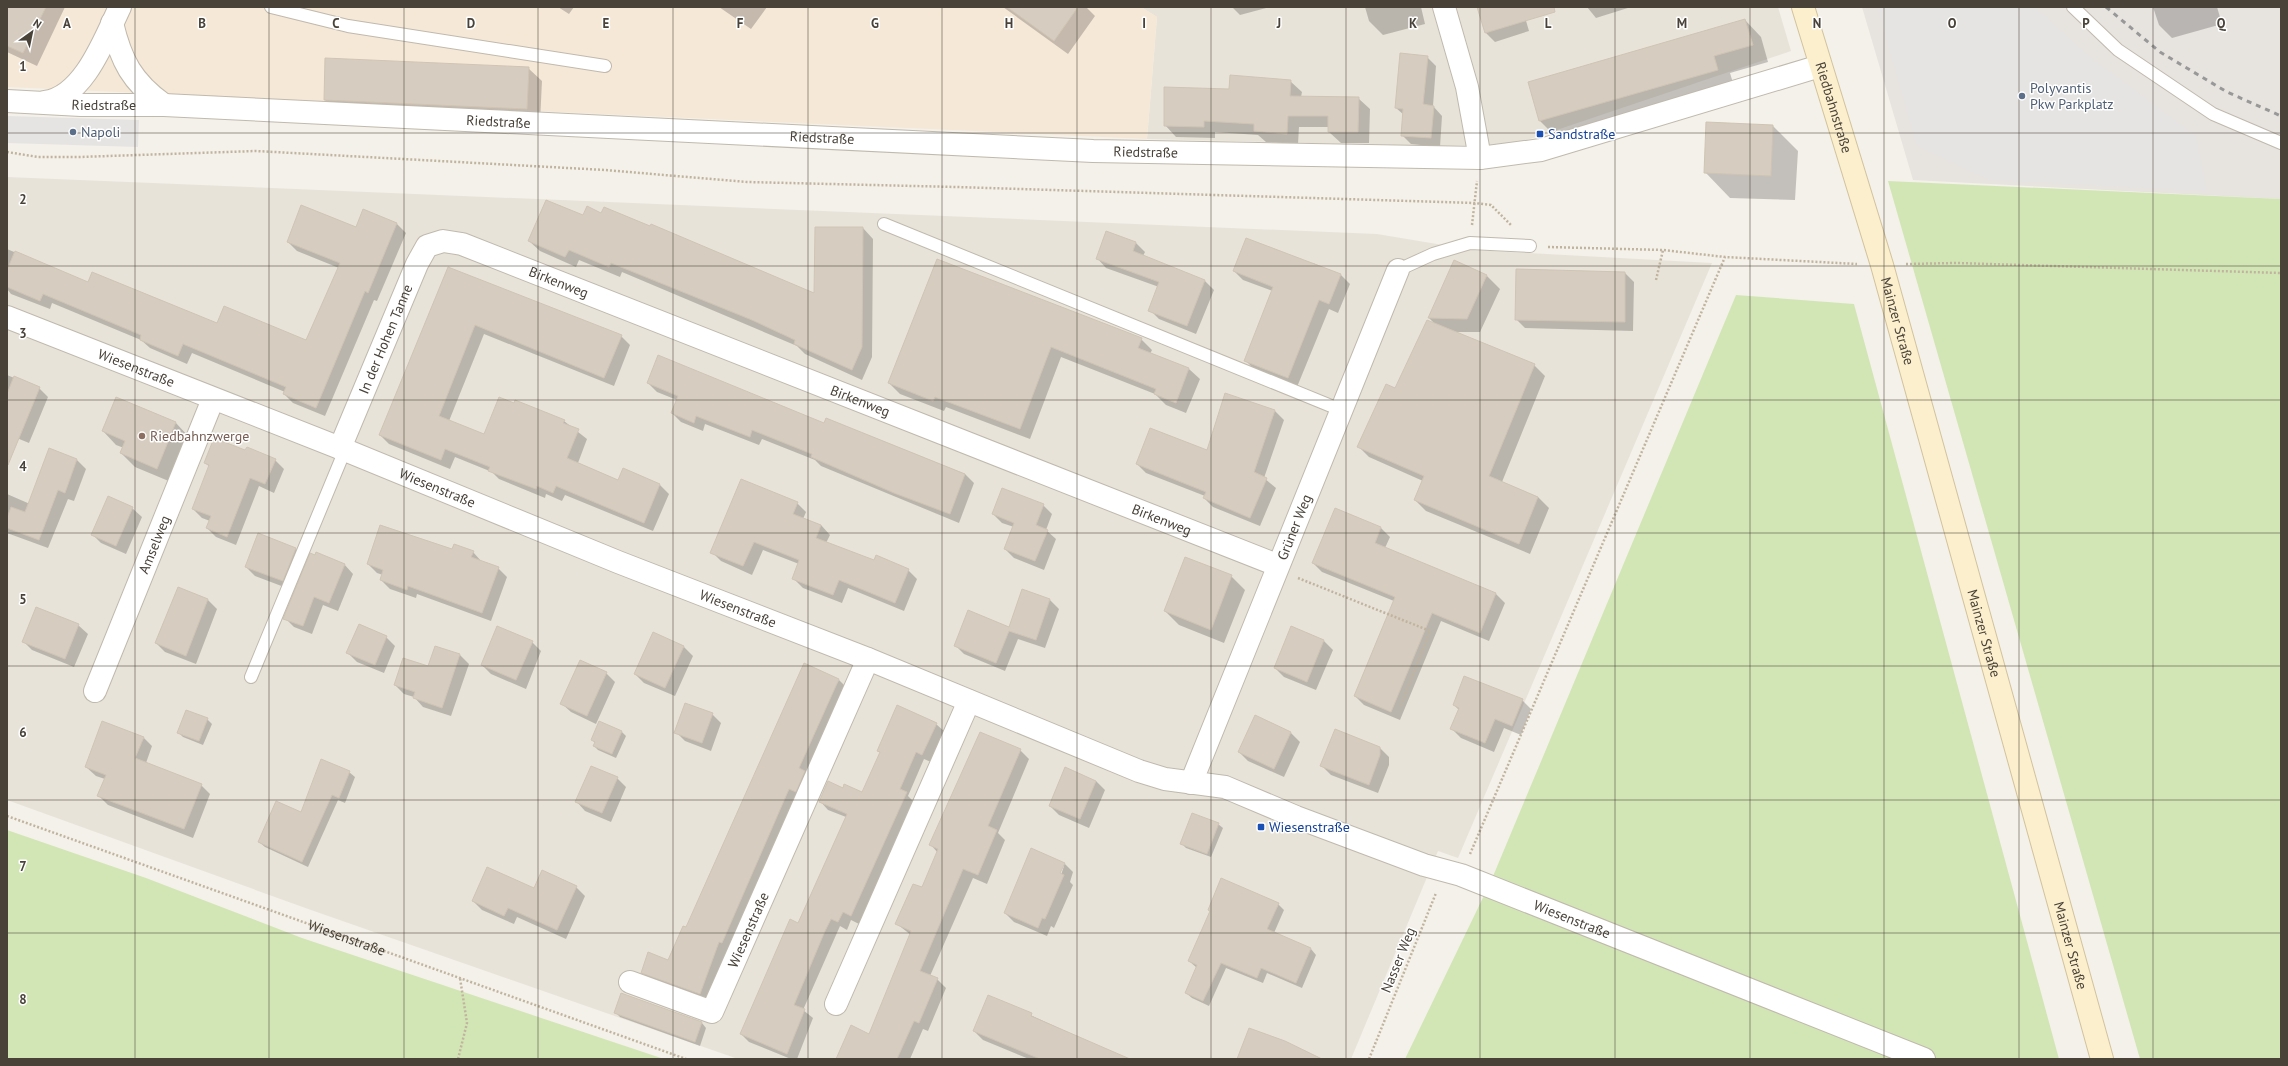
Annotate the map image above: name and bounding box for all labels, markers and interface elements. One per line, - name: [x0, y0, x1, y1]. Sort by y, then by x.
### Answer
- north arrow: [12, 12, 52, 52]
- text: A: [63, 15, 71, 32]
- text: B: [198, 15, 206, 32]
- text: C: [332, 15, 340, 32]
- text: D: [467, 15, 475, 32]
- text: E: [603, 15, 610, 32]
- text: F: [737, 15, 744, 32]
- text: G: [871, 15, 879, 32]
- text: H: [1005, 15, 1013, 32]
- text: I: [1142, 15, 1146, 32]
- text: J: [1276, 15, 1281, 32]
- text: K: [1409, 15, 1417, 32]
- text: L: [1545, 15, 1552, 32]
- text: M: [1677, 15, 1687, 32]
- text: N: [1813, 15, 1821, 32]
- text: O: [1948, 15, 1957, 32]
- text: P: [2082, 15, 2090, 32]
- text: Q: [2217, 15, 2227, 32]
- text: N: [31, 16, 44, 31]
- text: 1: [19, 58, 27, 75]
- street label: Riedbahnstraße: [1811, 60, 1856, 155]
- place label: Polyvantis Pkw Parkplatz: [2030, 79, 2114, 113]
- marker: Polyvantis Pkw Parkplatz: [2017, 91, 2027, 101]
- street label: Riedstraße: [71, 96, 136, 114]
- street label: Riedstraße: [466, 111, 531, 132]
- place label: Napoli: [81, 123, 120, 141]
- place label: Sandstraße: [1548, 125, 1615, 143]
- marker: Napoli: [68, 127, 78, 137]
- street label: Riedstraße: [789, 127, 855, 148]
- marker: Sandstraße: [1535, 129, 1545, 139]
- street label: Riedstraße: [1113, 142, 1178, 162]
- text: 2: [19, 191, 27, 208]
- street label: Birkenweg: [526, 262, 591, 302]
- street label: Mainzer Straße: [1877, 275, 1918, 367]
- street label: In der Hohen Tanne: [355, 282, 416, 397]
- text: 3: [19, 325, 27, 342]
- street label: Wiesenstraße: [95, 345, 177, 391]
- street label: Birkenweg: [828, 381, 893, 421]
- place label: Riedbahnzwerge: [150, 427, 249, 445]
- marker: Riedbahnzwerge: [137, 431, 147, 441]
- text: 4: [19, 458, 27, 475]
- street label: Wiesenstraße: [396, 464, 478, 512]
- street label: Grüner Weg: [1273, 491, 1316, 563]
- street label: Birkenweg: [1129, 500, 1194, 539]
- street label: Amselweg: [134, 513, 174, 576]
- street label: Wiesenstraße: [697, 586, 779, 632]
- street label: Mainzer Straße: [1963, 587, 2005, 679]
- text: 5: [19, 591, 27, 608]
- text: 6: [19, 724, 27, 741]
- place label: Wiesenstraße: [1269, 818, 1350, 836]
- marker: Wiesenstraße: [1256, 822, 1266, 832]
- text: 7: [19, 858, 27, 875]
- street label: Wiesenstraße: [724, 889, 773, 971]
- street label: Wiesenstraße: [1531, 896, 1613, 942]
- street label: Mainzer Straße: [2050, 900, 2091, 992]
- street label: Wiesenstraße: [306, 916, 388, 960]
- street label: Nasser Weg: [1377, 925, 1419, 995]
- text: 8: [19, 991, 27, 1008]

